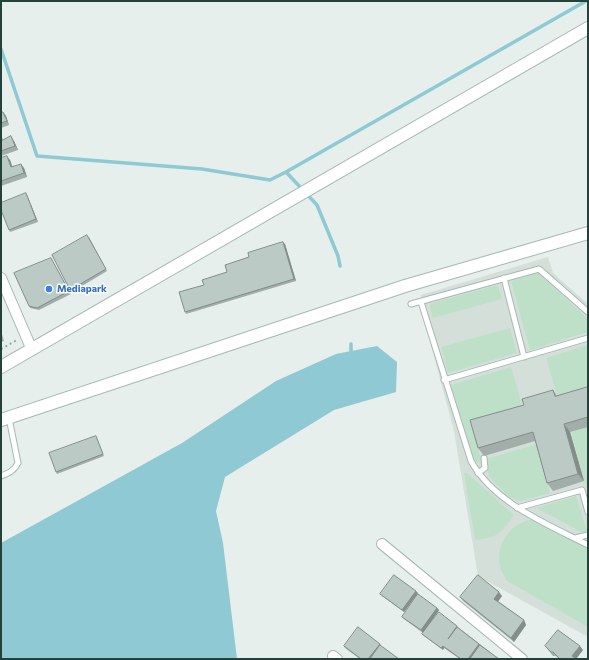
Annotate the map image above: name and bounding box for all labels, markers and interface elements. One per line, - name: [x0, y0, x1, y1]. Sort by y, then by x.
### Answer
- place label: Mediapark: [57, 283, 107, 295]
- marker: Mediapark: [44, 284, 54, 294]

